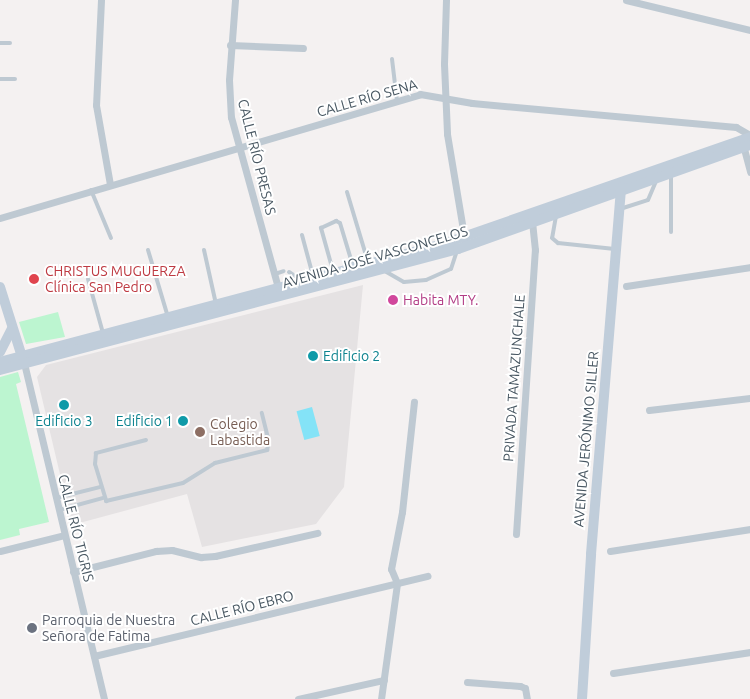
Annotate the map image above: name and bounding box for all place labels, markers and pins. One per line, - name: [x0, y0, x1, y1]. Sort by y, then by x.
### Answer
- place label: CHRISTUS MUGUERZA Clínica San Pedro: [45, 263, 185, 296]
- marker: CHRISTUS MUGUERZA Clínica San Pedro: [27, 272, 41, 286]
- place label: Habita MTY.: [403, 292, 479, 308]
- marker: Habita MTY.: [387, 294, 399, 306]
- place label: Edificio 2: [323, 348, 380, 364]
- marker: Edificio 2: [307, 350, 319, 362]
- marker: Edificio 3: [58, 399, 70, 411]
- place label: Edificio 3: [35, 413, 93, 429]
- place label: Edificio 1: [116, 413, 173, 429]
- marker: Edificio 1: [177, 415, 189, 427]
- place label: Colegio Labastida: [210, 416, 270, 448]
- marker: Colegio Labastida: [194, 426, 206, 438]
- place label: Parroquia de Nuestra Señora de Fatima: [42, 612, 175, 644]
- marker: Parroquia de Nuestra Señora de Fatima: [26, 622, 38, 634]

